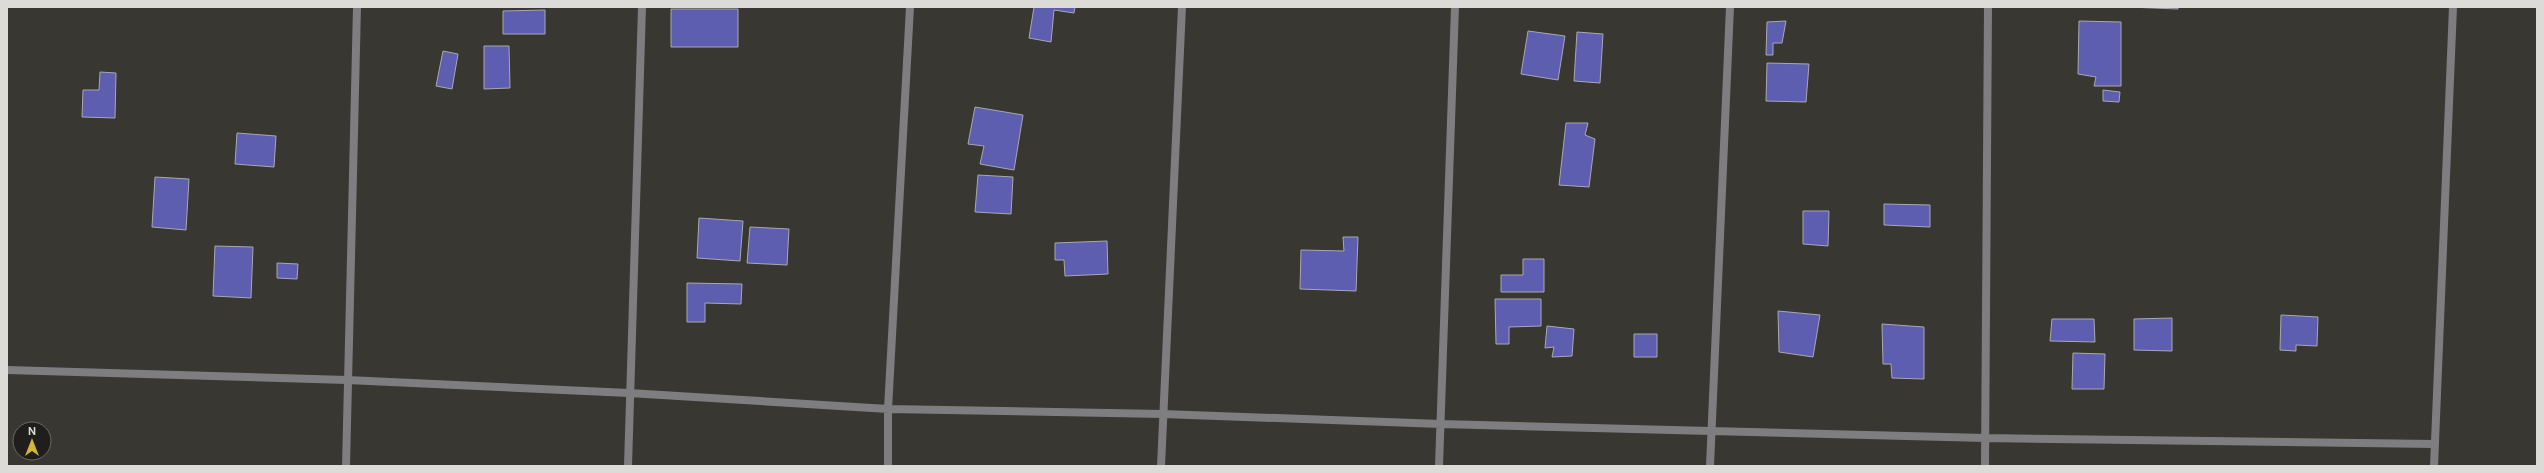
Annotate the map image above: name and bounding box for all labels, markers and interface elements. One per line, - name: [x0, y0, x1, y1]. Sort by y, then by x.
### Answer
- north arrow: [12, 421, 52, 461]
- text: N: [28, 424, 36, 438]

